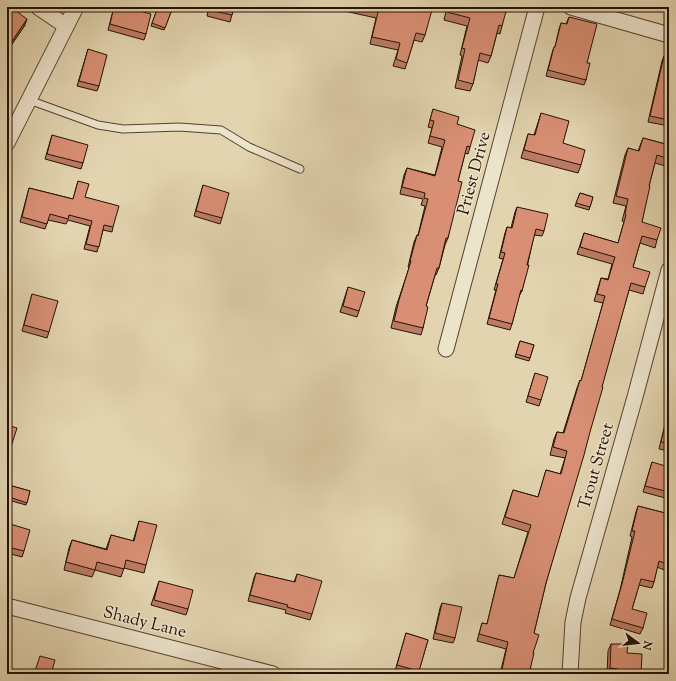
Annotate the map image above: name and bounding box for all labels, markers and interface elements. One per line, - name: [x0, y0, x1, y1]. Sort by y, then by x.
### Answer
- street label: Priest Drive: [452, 129, 498, 218]
- street label: Trout Street: [573, 420, 621, 513]
- street label: Shady Lane: [100, 601, 189, 645]
- north arrow: [618, 623, 658, 663]
- text: N: [638, 638, 656, 652]

